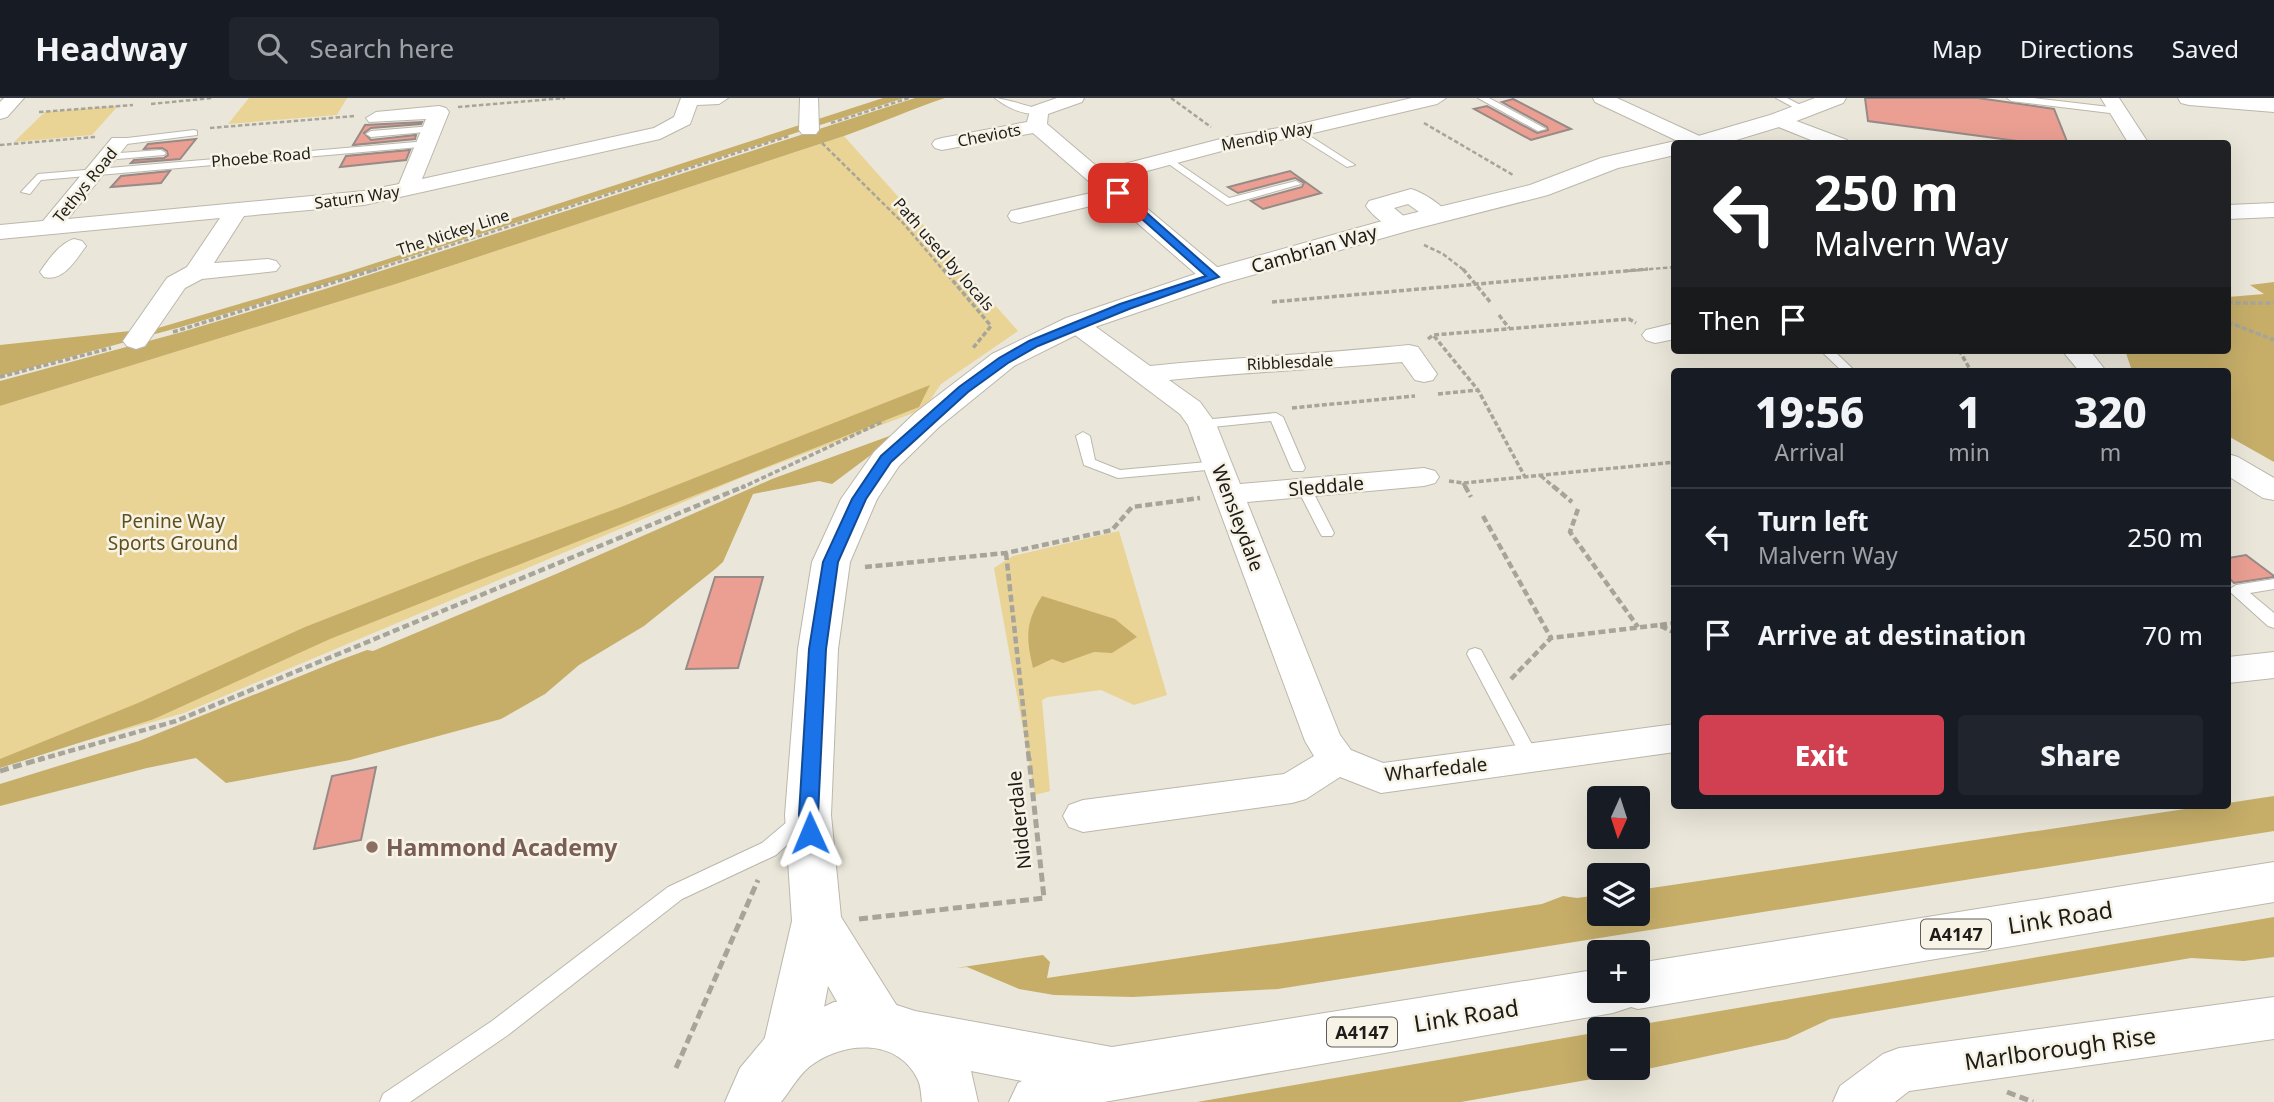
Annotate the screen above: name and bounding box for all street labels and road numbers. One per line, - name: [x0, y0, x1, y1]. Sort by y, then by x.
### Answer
- street label: Mendip Way: [1219, 116, 1316, 156]
- street label: Cheviots: [955, 118, 1023, 152]
- street label: Phoebe Road: [210, 142, 312, 172]
- street label: Tethys Road: [48, 143, 122, 227]
- street label: Saturn Way: [313, 180, 402, 214]
- street label: Path used by locals: [889, 193, 999, 315]
- street label: The Nickey Line: [394, 203, 512, 261]
- street label: Cambrian Way: [1248, 219, 1380, 279]
- street label: Ribblesdale: [1246, 349, 1334, 375]
- street label: Wensleydale: [1206, 461, 1270, 575]
- street label: Sleddale: [1287, 470, 1365, 502]
- street label: Wharfedale: [1383, 751, 1489, 787]
- street label: Nidderdale: [1001, 769, 1037, 871]
- street label: Link Road: [2005, 893, 2115, 941]
- road number: A4147: [1921, 920, 1991, 948]
- street label: Link Road: [1411, 991, 1521, 1039]
- road number: A4147: [1327, 1017, 1397, 1046]
- street label: Marlborough Rise: [1962, 1019, 2158, 1077]

